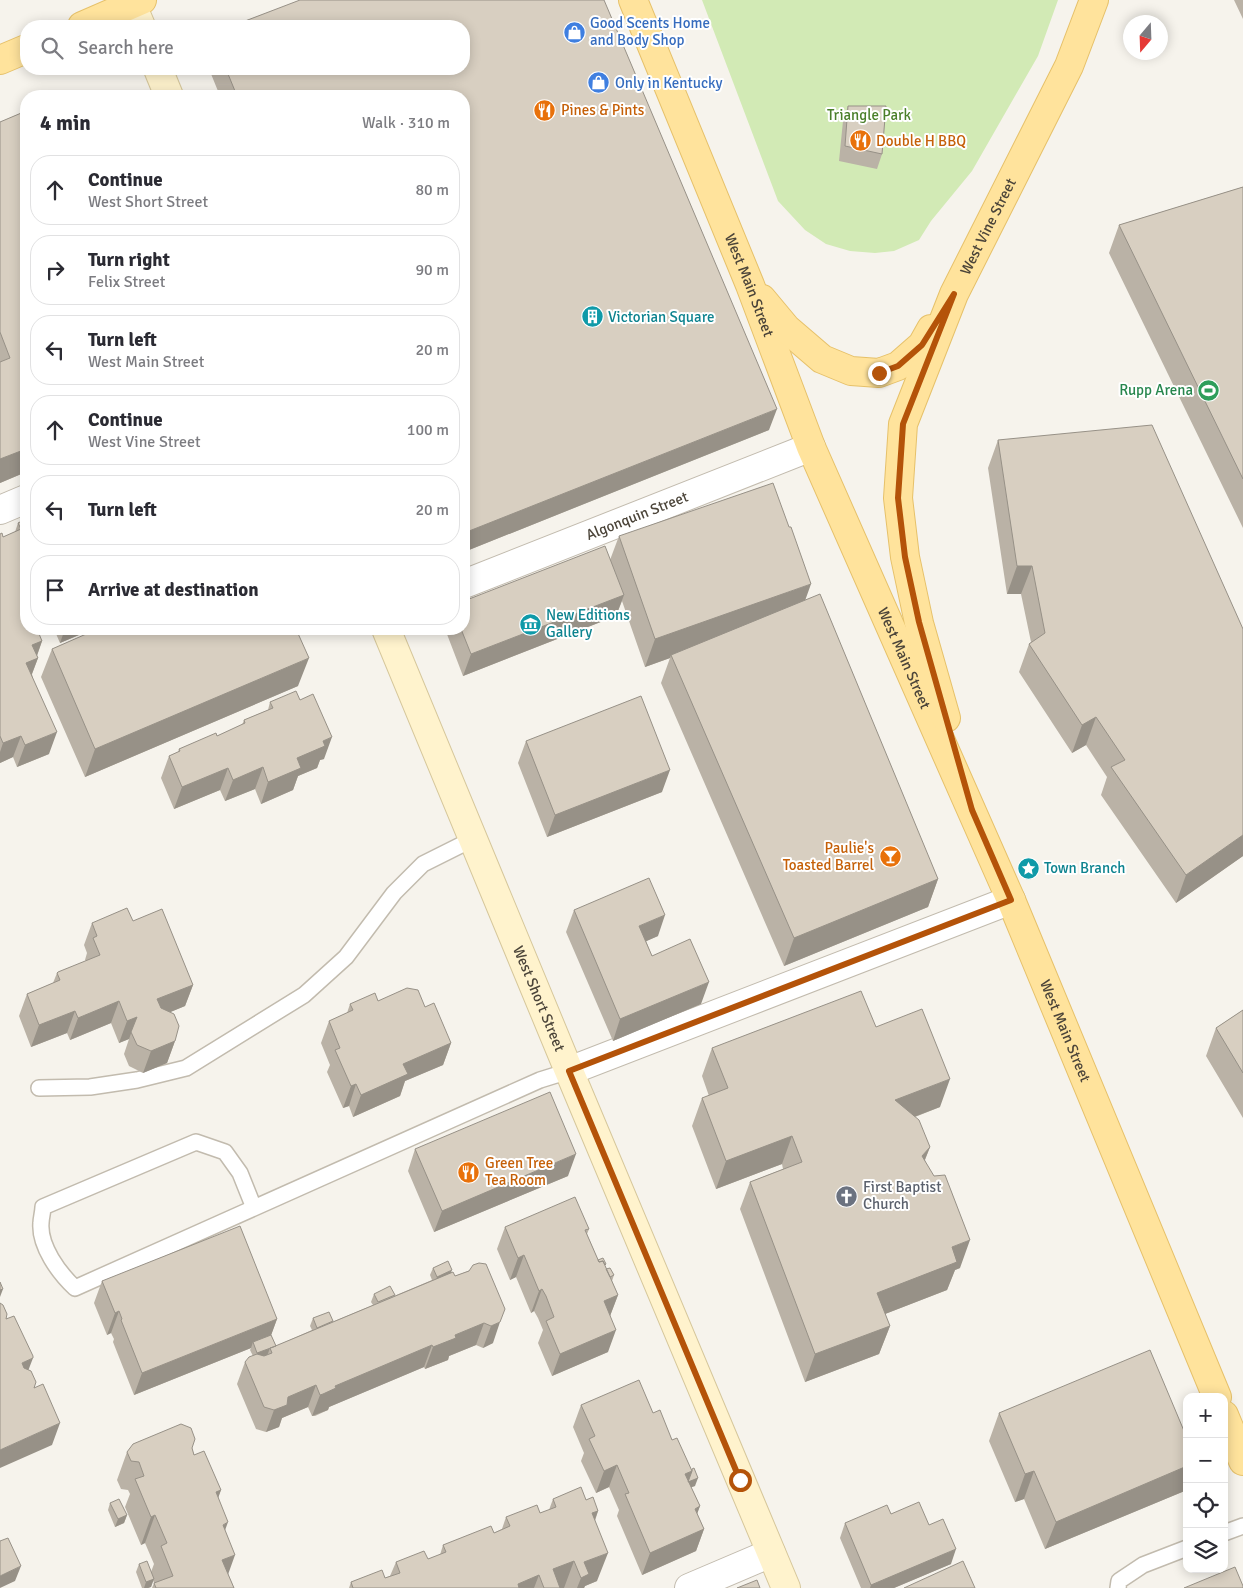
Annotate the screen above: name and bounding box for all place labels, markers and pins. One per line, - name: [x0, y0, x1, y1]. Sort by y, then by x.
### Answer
- place label: Good Scents Home and Body Shop: [590, 14, 710, 49]
- shop icon: Good Scents Home and Body Shop: [562, 20, 586, 44]
- shop icon: Only in Kentucky: [587, 71, 611, 95]
- place label: Only in Kentucky: [615, 74, 723, 92]
- restaurant icon: Pines & Pints: [533, 98, 557, 122]
- place label: Pines & Pints: [561, 101, 645, 119]
- restaurant icon: Double H BBQ: [848, 129, 872, 153]
- place label: Double H BBQ: [876, 132, 966, 150]
- building icon: Victorian Square: [580, 305, 604, 329]
- place label: Victorian Square: [608, 308, 714, 326]
- sports icon: Rupp Arena: [1197, 378, 1221, 402]
- place label: Rupp Arena: [1119, 381, 1193, 399]
- place label: New Editions Gallery: [546, 606, 630, 641]
- museum icon: New Editions Gallery: [518, 612, 542, 636]
- place label: Paulie's Toasted Barrel: [783, 839, 874, 874]
- bar icon: Paulie's Toasted Barrel: [878, 845, 902, 869]
- place icon: Town Branch: [1016, 856, 1040, 880]
- place label: Town Branch: [1044, 859, 1125, 877]
- place label: Green Tree Tea Room: [485, 1154, 553, 1189]
- restaurant icon: Green Tree Tea Room: [457, 1160, 481, 1184]
- place label: First Baptist Church: [863, 1178, 941, 1213]
- church icon: First Baptist Church: [835, 1184, 859, 1208]

